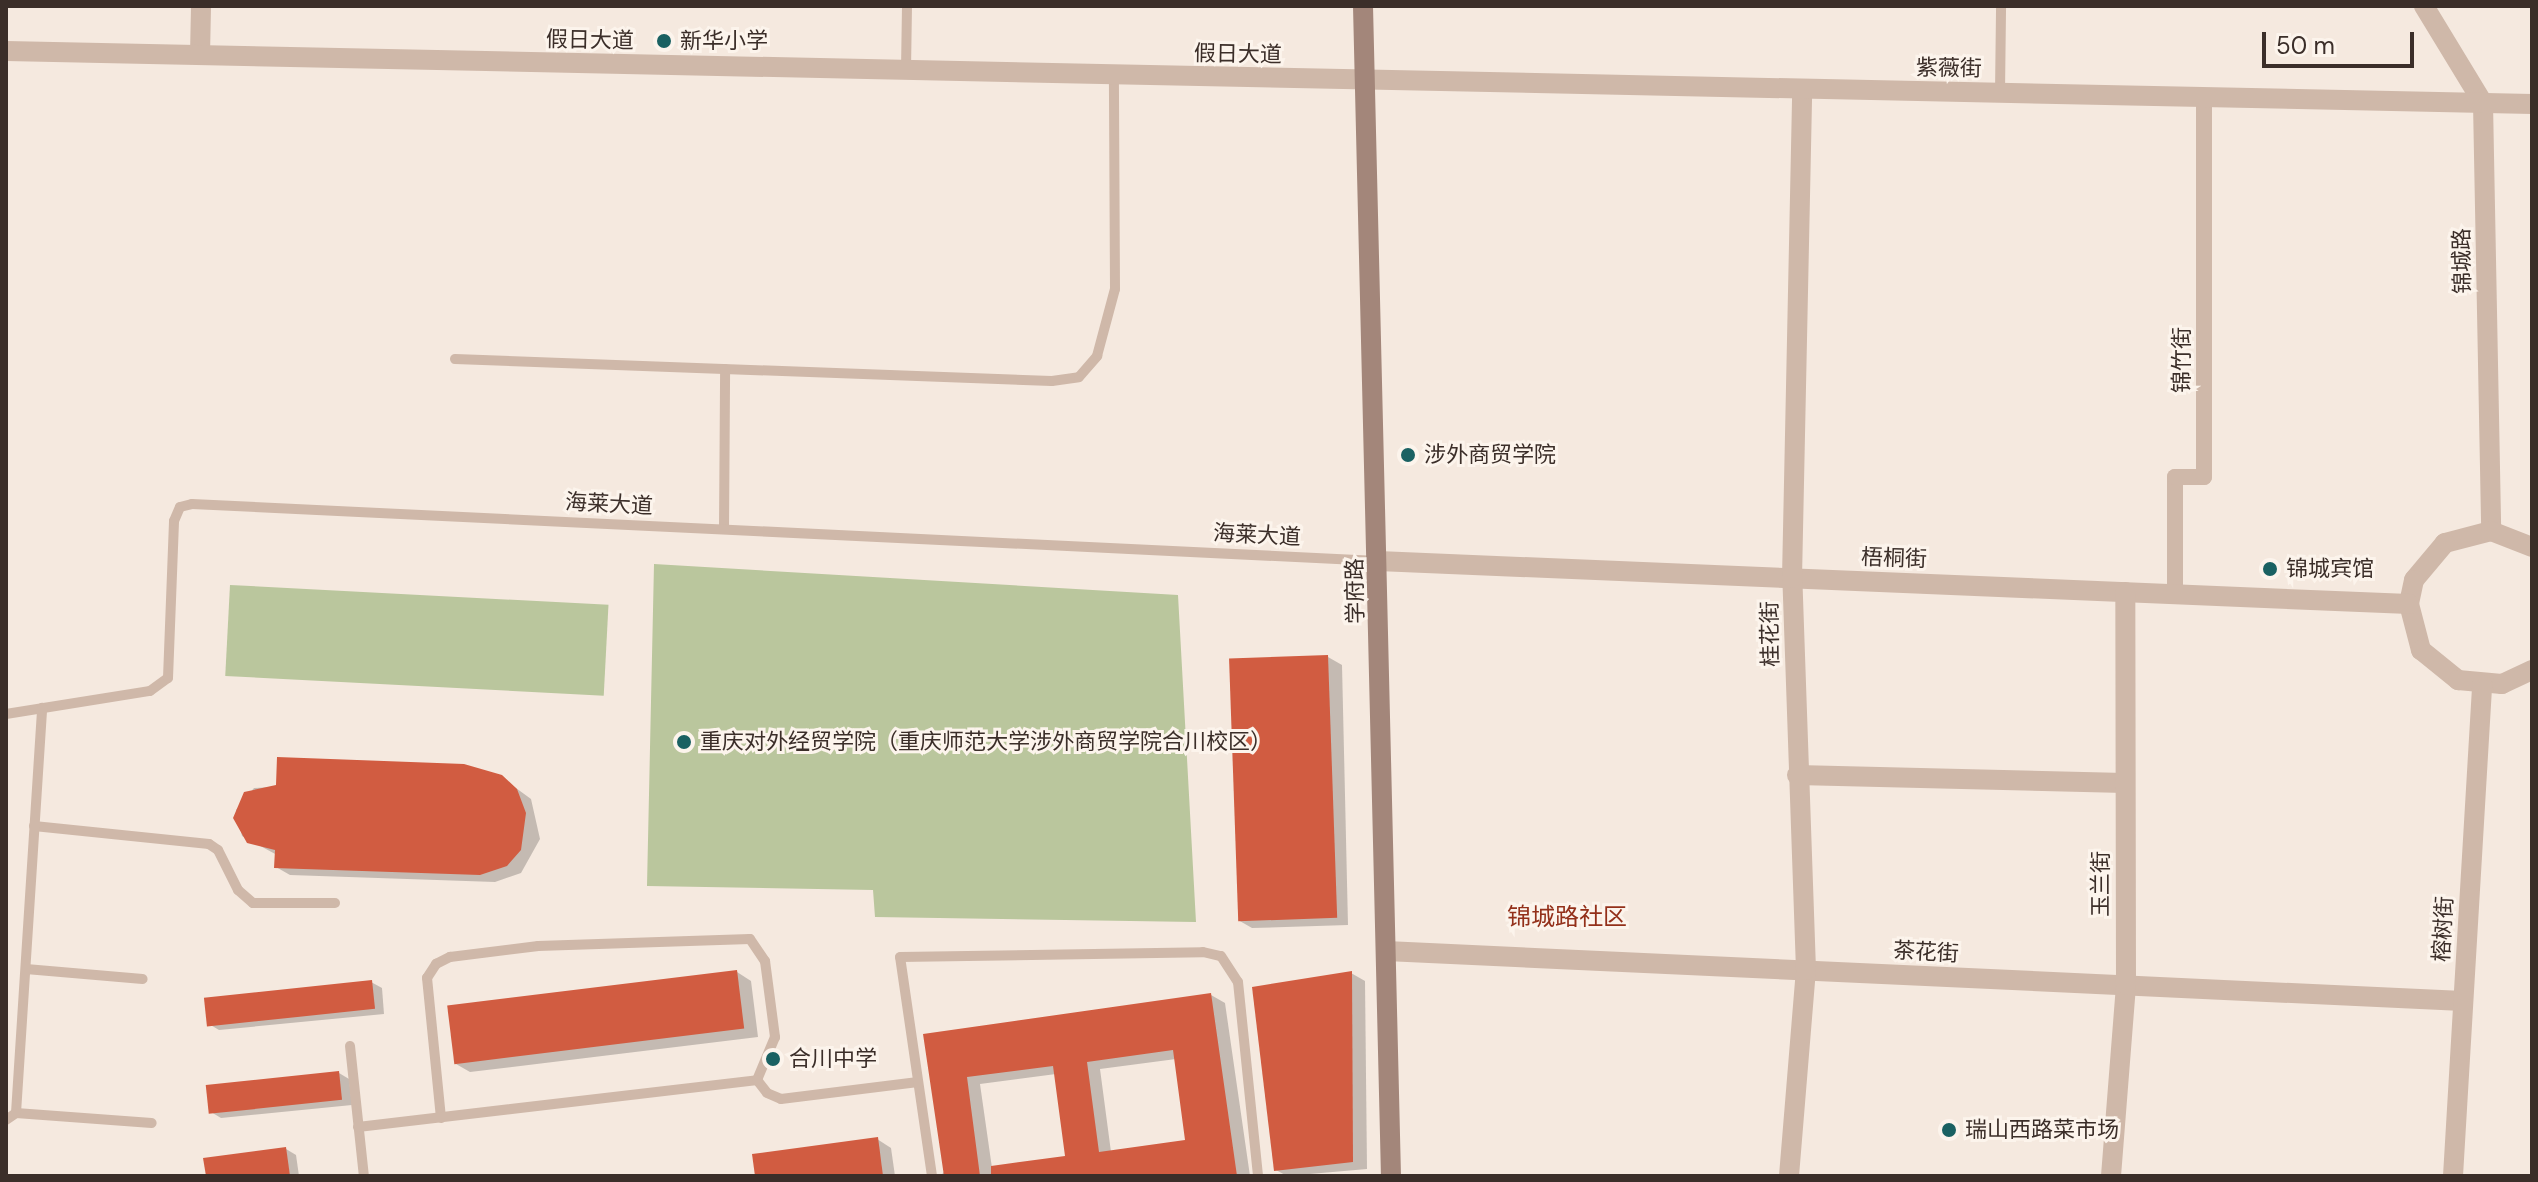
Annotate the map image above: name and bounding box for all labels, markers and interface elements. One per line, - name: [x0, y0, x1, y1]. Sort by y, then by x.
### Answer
- scale bar: [2266, 16, 2418, 66]
- street label: 假日大道: [546, 26, 634, 54]
- place label: 新华小学: [680, 28, 768, 54]
- text: 50 m: [2276, 30, 2335, 61]
- marker: 新华小学: [655, 32, 673, 50]
- street label: 假日大道: [1194, 40, 1282, 68]
- street label: 紫薇街: [1916, 54, 1982, 82]
- street label: 锦城路: [2448, 228, 2476, 294]
- street label: 锦竹街: [2169, 327, 2195, 393]
- place label: 涉外商贸学院: [1424, 442, 1556, 468]
- marker: 涉外商贸学院: [1399, 446, 1417, 464]
- street label: 海莱大道: [564, 489, 654, 519]
- street label: 海莱大道: [1212, 520, 1302, 550]
- street label: 梧桐街: [1861, 544, 1927, 572]
- place label: 锦城宾馆: [2286, 556, 2374, 582]
- street label: 学府路: [1341, 558, 1369, 624]
- marker: 锦城宾馆: [2261, 560, 2279, 578]
- street label: 桂花街: [1756, 601, 1784, 667]
- place label: 重庆对外经贸学院（重庆师范大学涉外商贸学院合川校区）: [700, 729, 1272, 755]
- marker: 重庆对外经贸学院（重庆师范大学涉外商贸学院合川校区）: [675, 733, 693, 751]
- street label: 玉兰街: [2088, 851, 2114, 917]
- street label: 榕树街: [2428, 895, 2458, 963]
- district label: 锦城路社区: [1507, 903, 1627, 931]
- street label: 茶花街: [1892, 937, 1960, 967]
- place label: 合川中学: [789, 1046, 877, 1072]
- marker: 合川中学: [764, 1050, 782, 1068]
- place label: 瑞山西路菜市场: [1965, 1117, 2119, 1143]
- marker: 瑞山西路菜市场: [1940, 1121, 1958, 1139]

